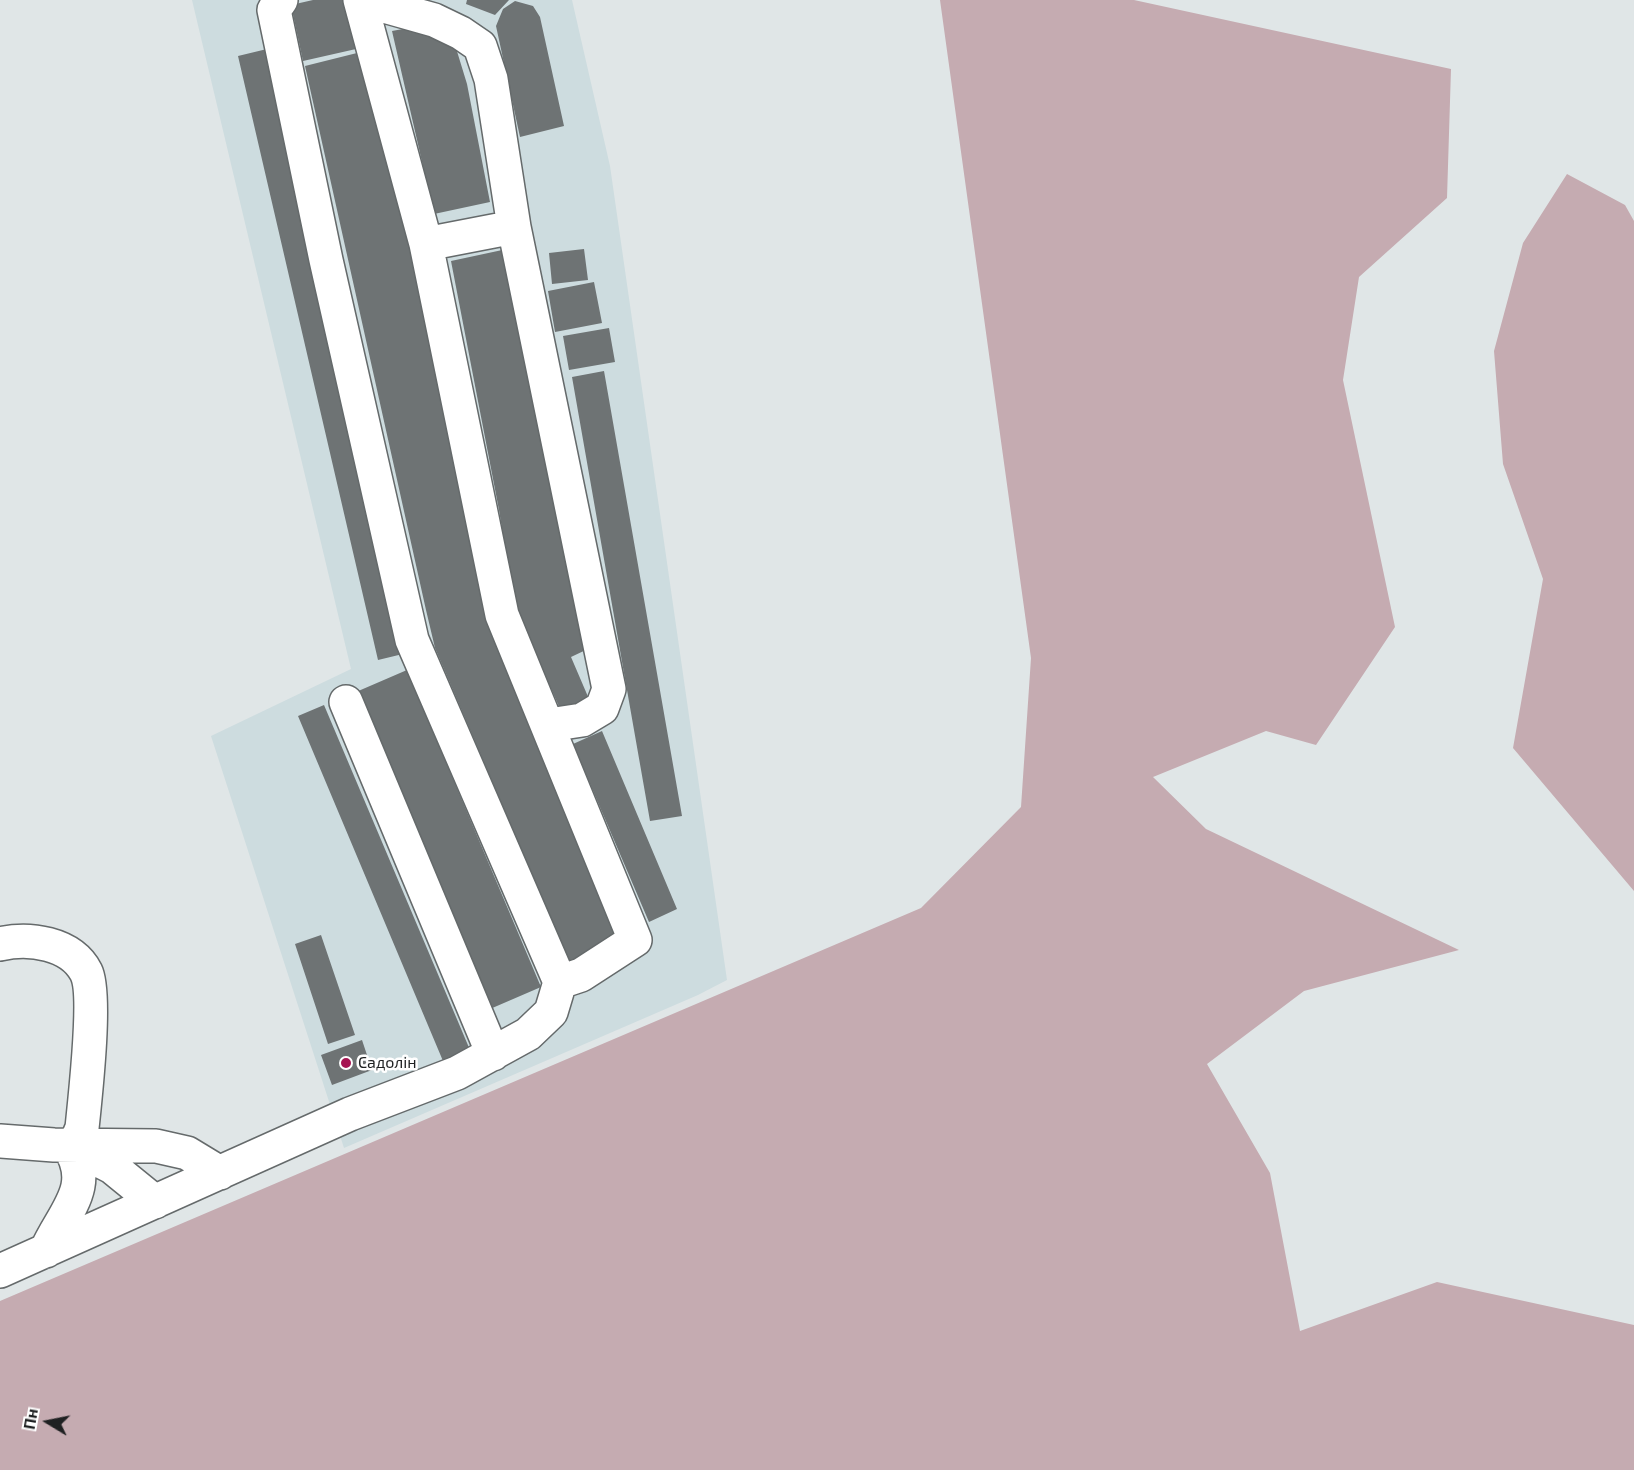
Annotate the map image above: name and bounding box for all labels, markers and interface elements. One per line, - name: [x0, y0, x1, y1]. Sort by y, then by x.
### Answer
- place label: Садолін: [358, 1053, 417, 1073]
- marker: Садолін: [339, 1056, 353, 1070]
- north arrow: [18, 1392, 78, 1452]
- text: Пн: [19, 1407, 41, 1431]

